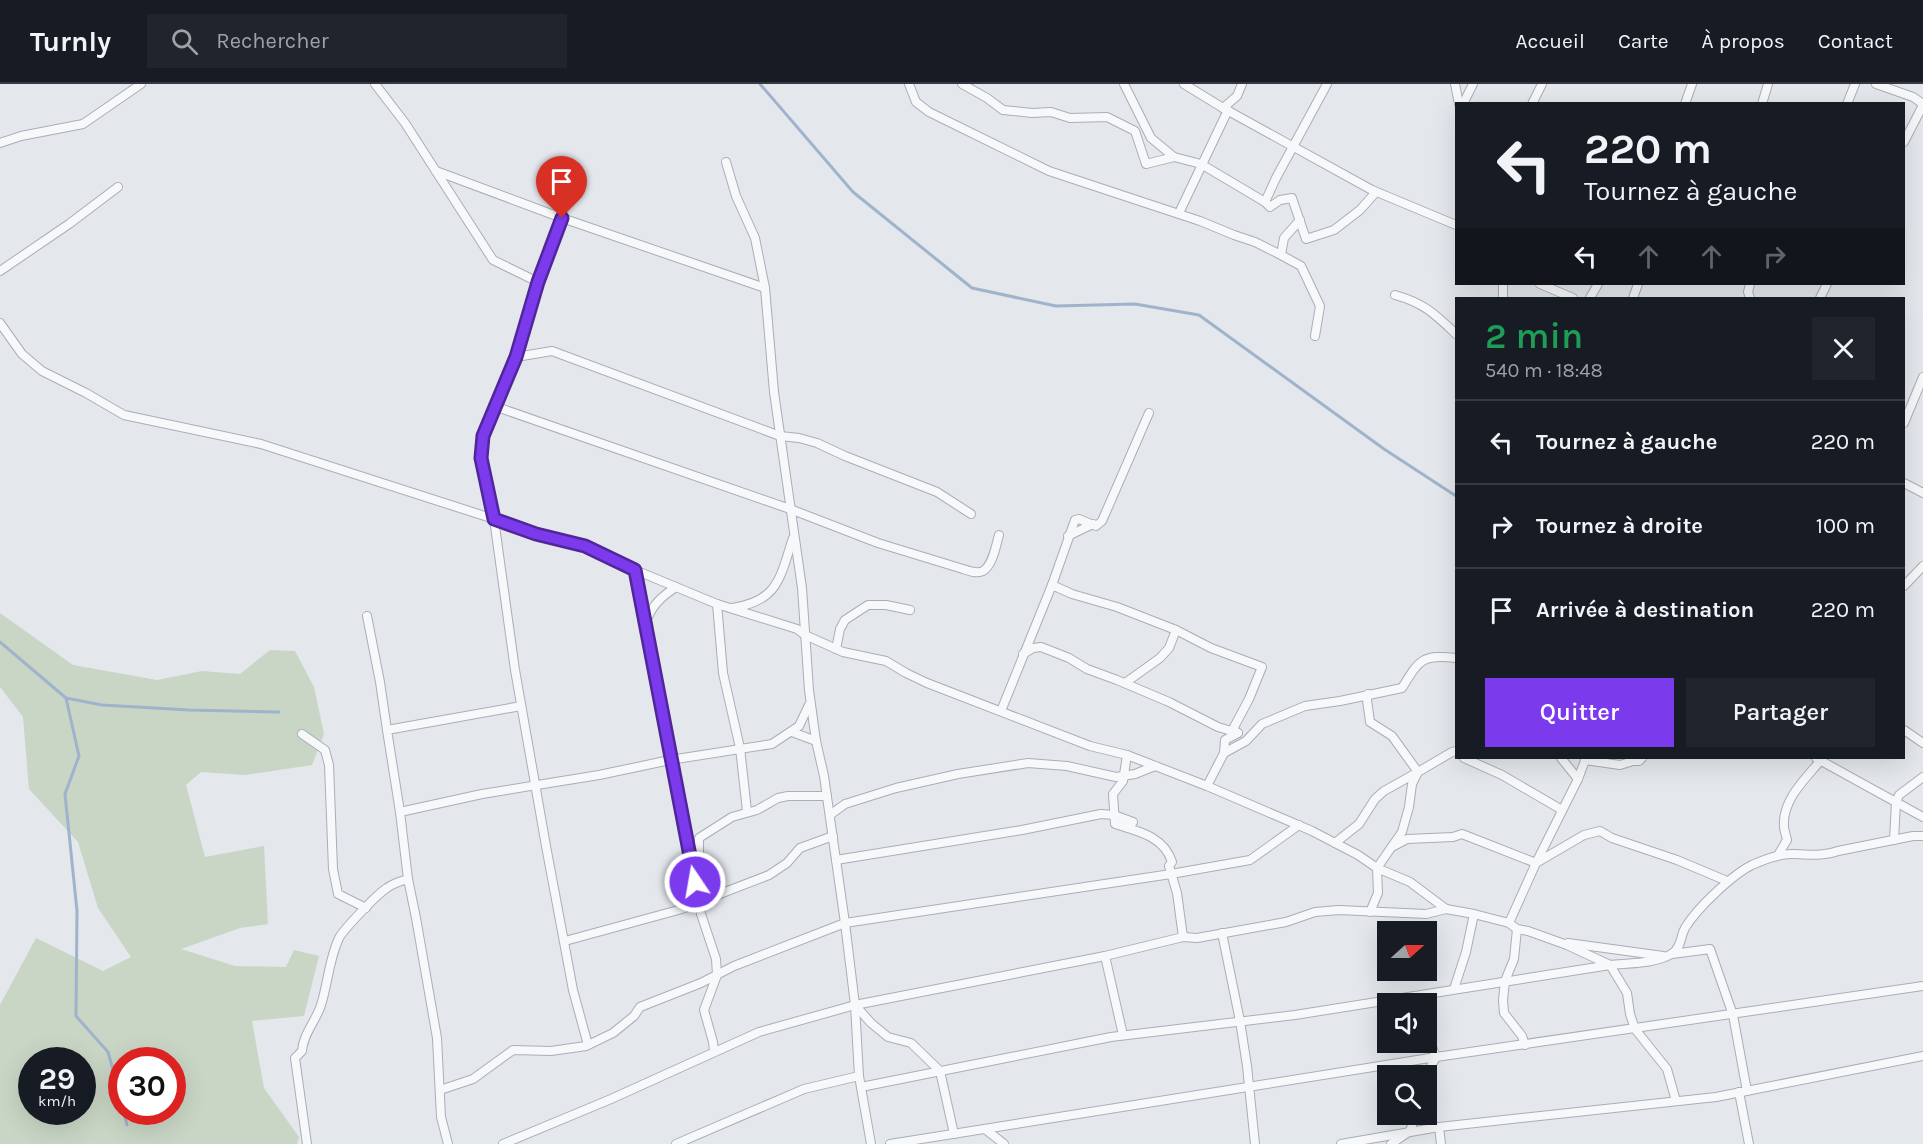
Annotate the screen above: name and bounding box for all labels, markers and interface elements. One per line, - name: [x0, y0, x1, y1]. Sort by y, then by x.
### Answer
- search box: [147, 14, 567, 68]
- text: Turnly: [30, 25, 111, 58]
- icon: search: [168, 25, 201, 58]
- text: Rechercher: [216, 28, 329, 54]
- text: Accueil: [1516, 29, 1585, 53]
- text: Carte: [1618, 29, 1669, 53]
- text: À propos: [1702, 29, 1785, 53]
- text: Contact: [1818, 29, 1893, 53]
- text: 220 m: [1584, 124, 1712, 174]
- icon: left: [1485, 126, 1563, 204]
- pin: [536, 156, 587, 218]
- icon: arrive: [545, 165, 578, 198]
- text: Tournez à gauche: [1584, 175, 1797, 207]
- icon: left: [1569, 240, 1602, 273]
- icon: ahead: [1632, 240, 1665, 273]
- icon: ahead: [1695, 240, 1728, 273]
- icon: right: [1758, 240, 1791, 273]
- text: 2 min: [1485, 315, 1583, 357]
- button: close: [1812, 317, 1875, 380]
- text: 540 m · 18:48: [1485, 359, 1603, 382]
- icon: left: [1485, 426, 1518, 459]
- text: Tournez à gauche: [1536, 429, 1717, 455]
- text: 220 m: [1811, 429, 1875, 455]
- icon: right: [1485, 510, 1518, 543]
- text: Tournez à droite: [1536, 513, 1703, 539]
- text: 100 m: [1816, 513, 1875, 539]
- icon: arrive: [1485, 594, 1518, 627]
- text: Arrivée à destination: [1536, 597, 1754, 623]
- text: 220 m: [1811, 597, 1875, 623]
- button: Quitter: [1485, 678, 1674, 747]
- button: Partager: [1686, 678, 1875, 747]
- position arrow: [663, 850, 727, 914]
- north arrow: [1377, 921, 1437, 981]
- map controls: [1377, 921, 1437, 1125]
- button: sound: [1377, 993, 1437, 1053]
- speed limit sign: 30: [108, 1047, 186, 1125]
- text: 29: [39, 1061, 75, 1097]
- button: search: [1377, 1065, 1437, 1125]
- text: km/h: [38, 1092, 76, 1110]

